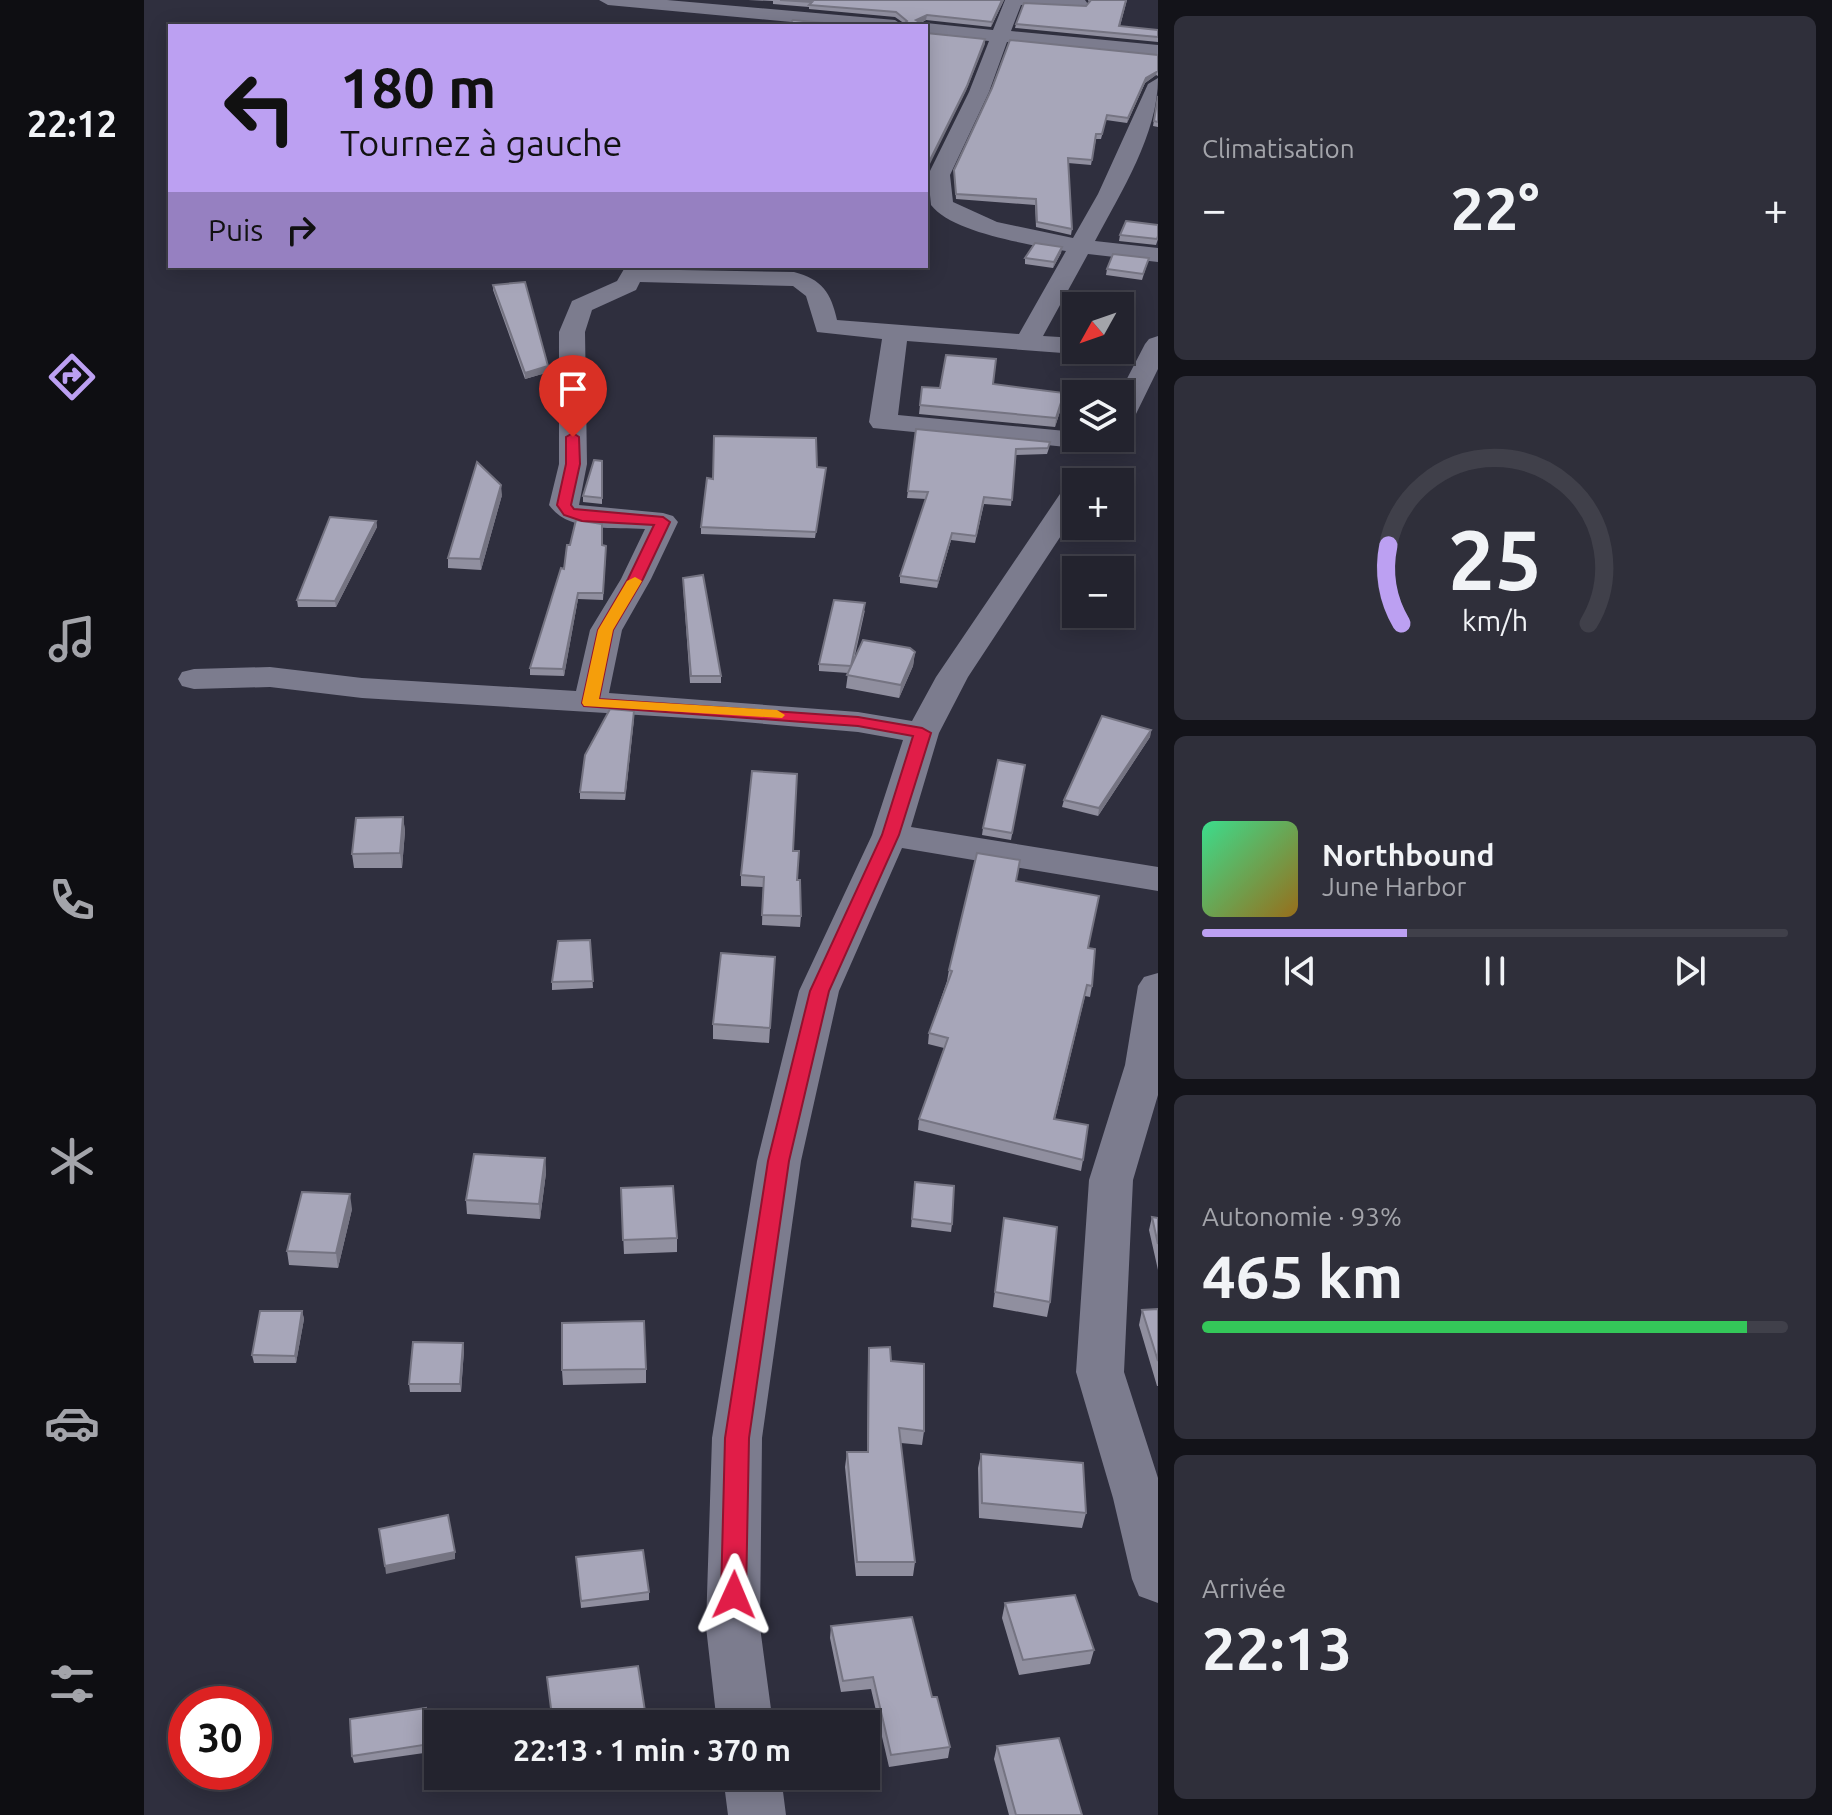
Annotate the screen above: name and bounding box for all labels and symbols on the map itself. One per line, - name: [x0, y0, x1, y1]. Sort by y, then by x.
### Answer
- north arrow: [1062, 292, 1134, 364]
- pin: [539, 355, 607, 437]
- position arrow: [692, 1553, 776, 1637]
- speed limit sign: 30: [168, 1686, 272, 1790]

